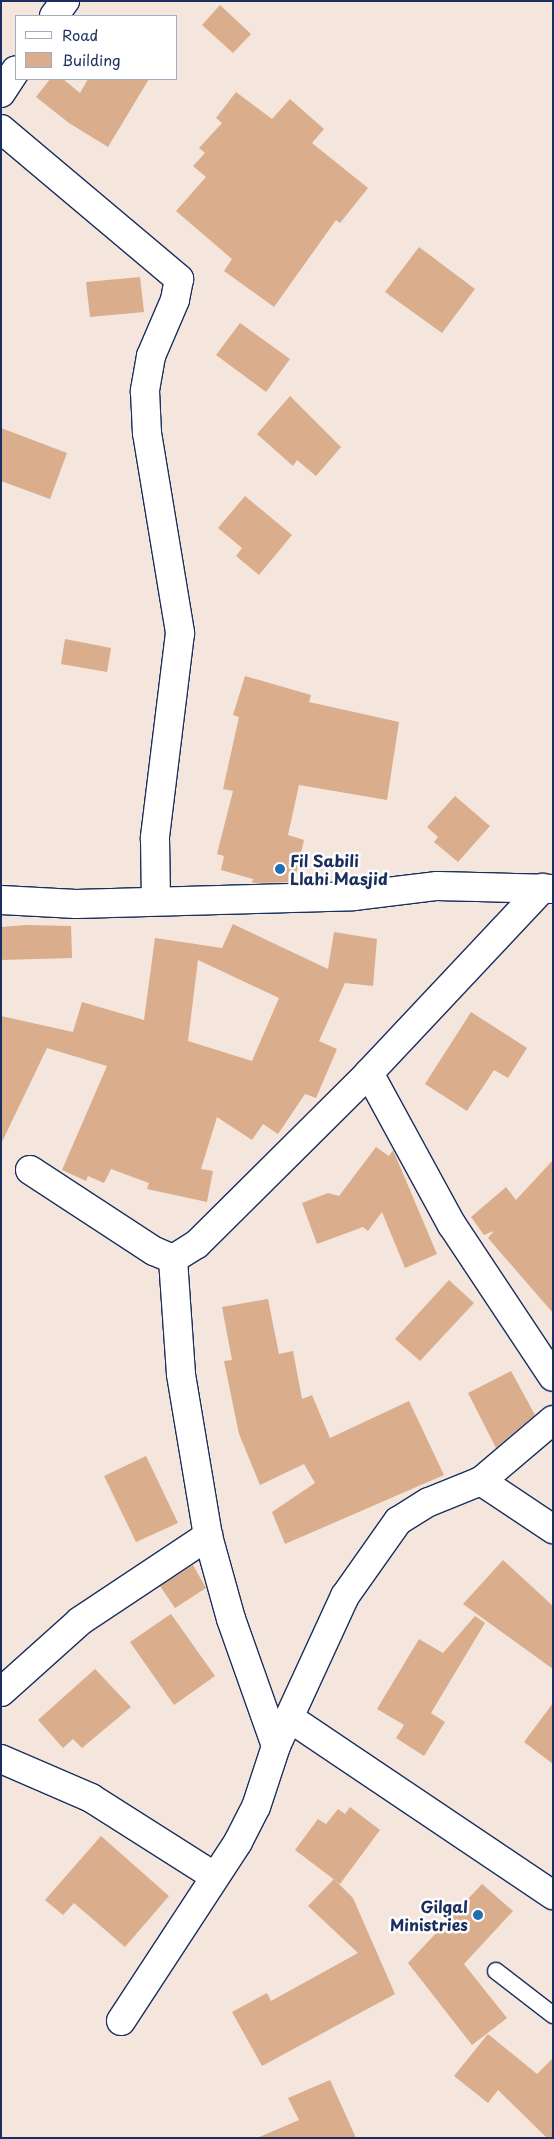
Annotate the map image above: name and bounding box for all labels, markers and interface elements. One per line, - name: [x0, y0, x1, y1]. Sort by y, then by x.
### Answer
- legend: [15, 15, 178, 80]
- text: Road: [62, 23, 98, 46]
- text: Building: [62, 48, 121, 71]
- place label: Fil Sabili Llahi Masjid: [290, 850, 388, 888]
- marker: Fil Sabili Llahi Masjid: [274, 863, 286, 875]
- place label: Gilgal Ministries: [390, 1896, 468, 1934]
- marker: Gilgal Ministries: [472, 1909, 484, 1921]

